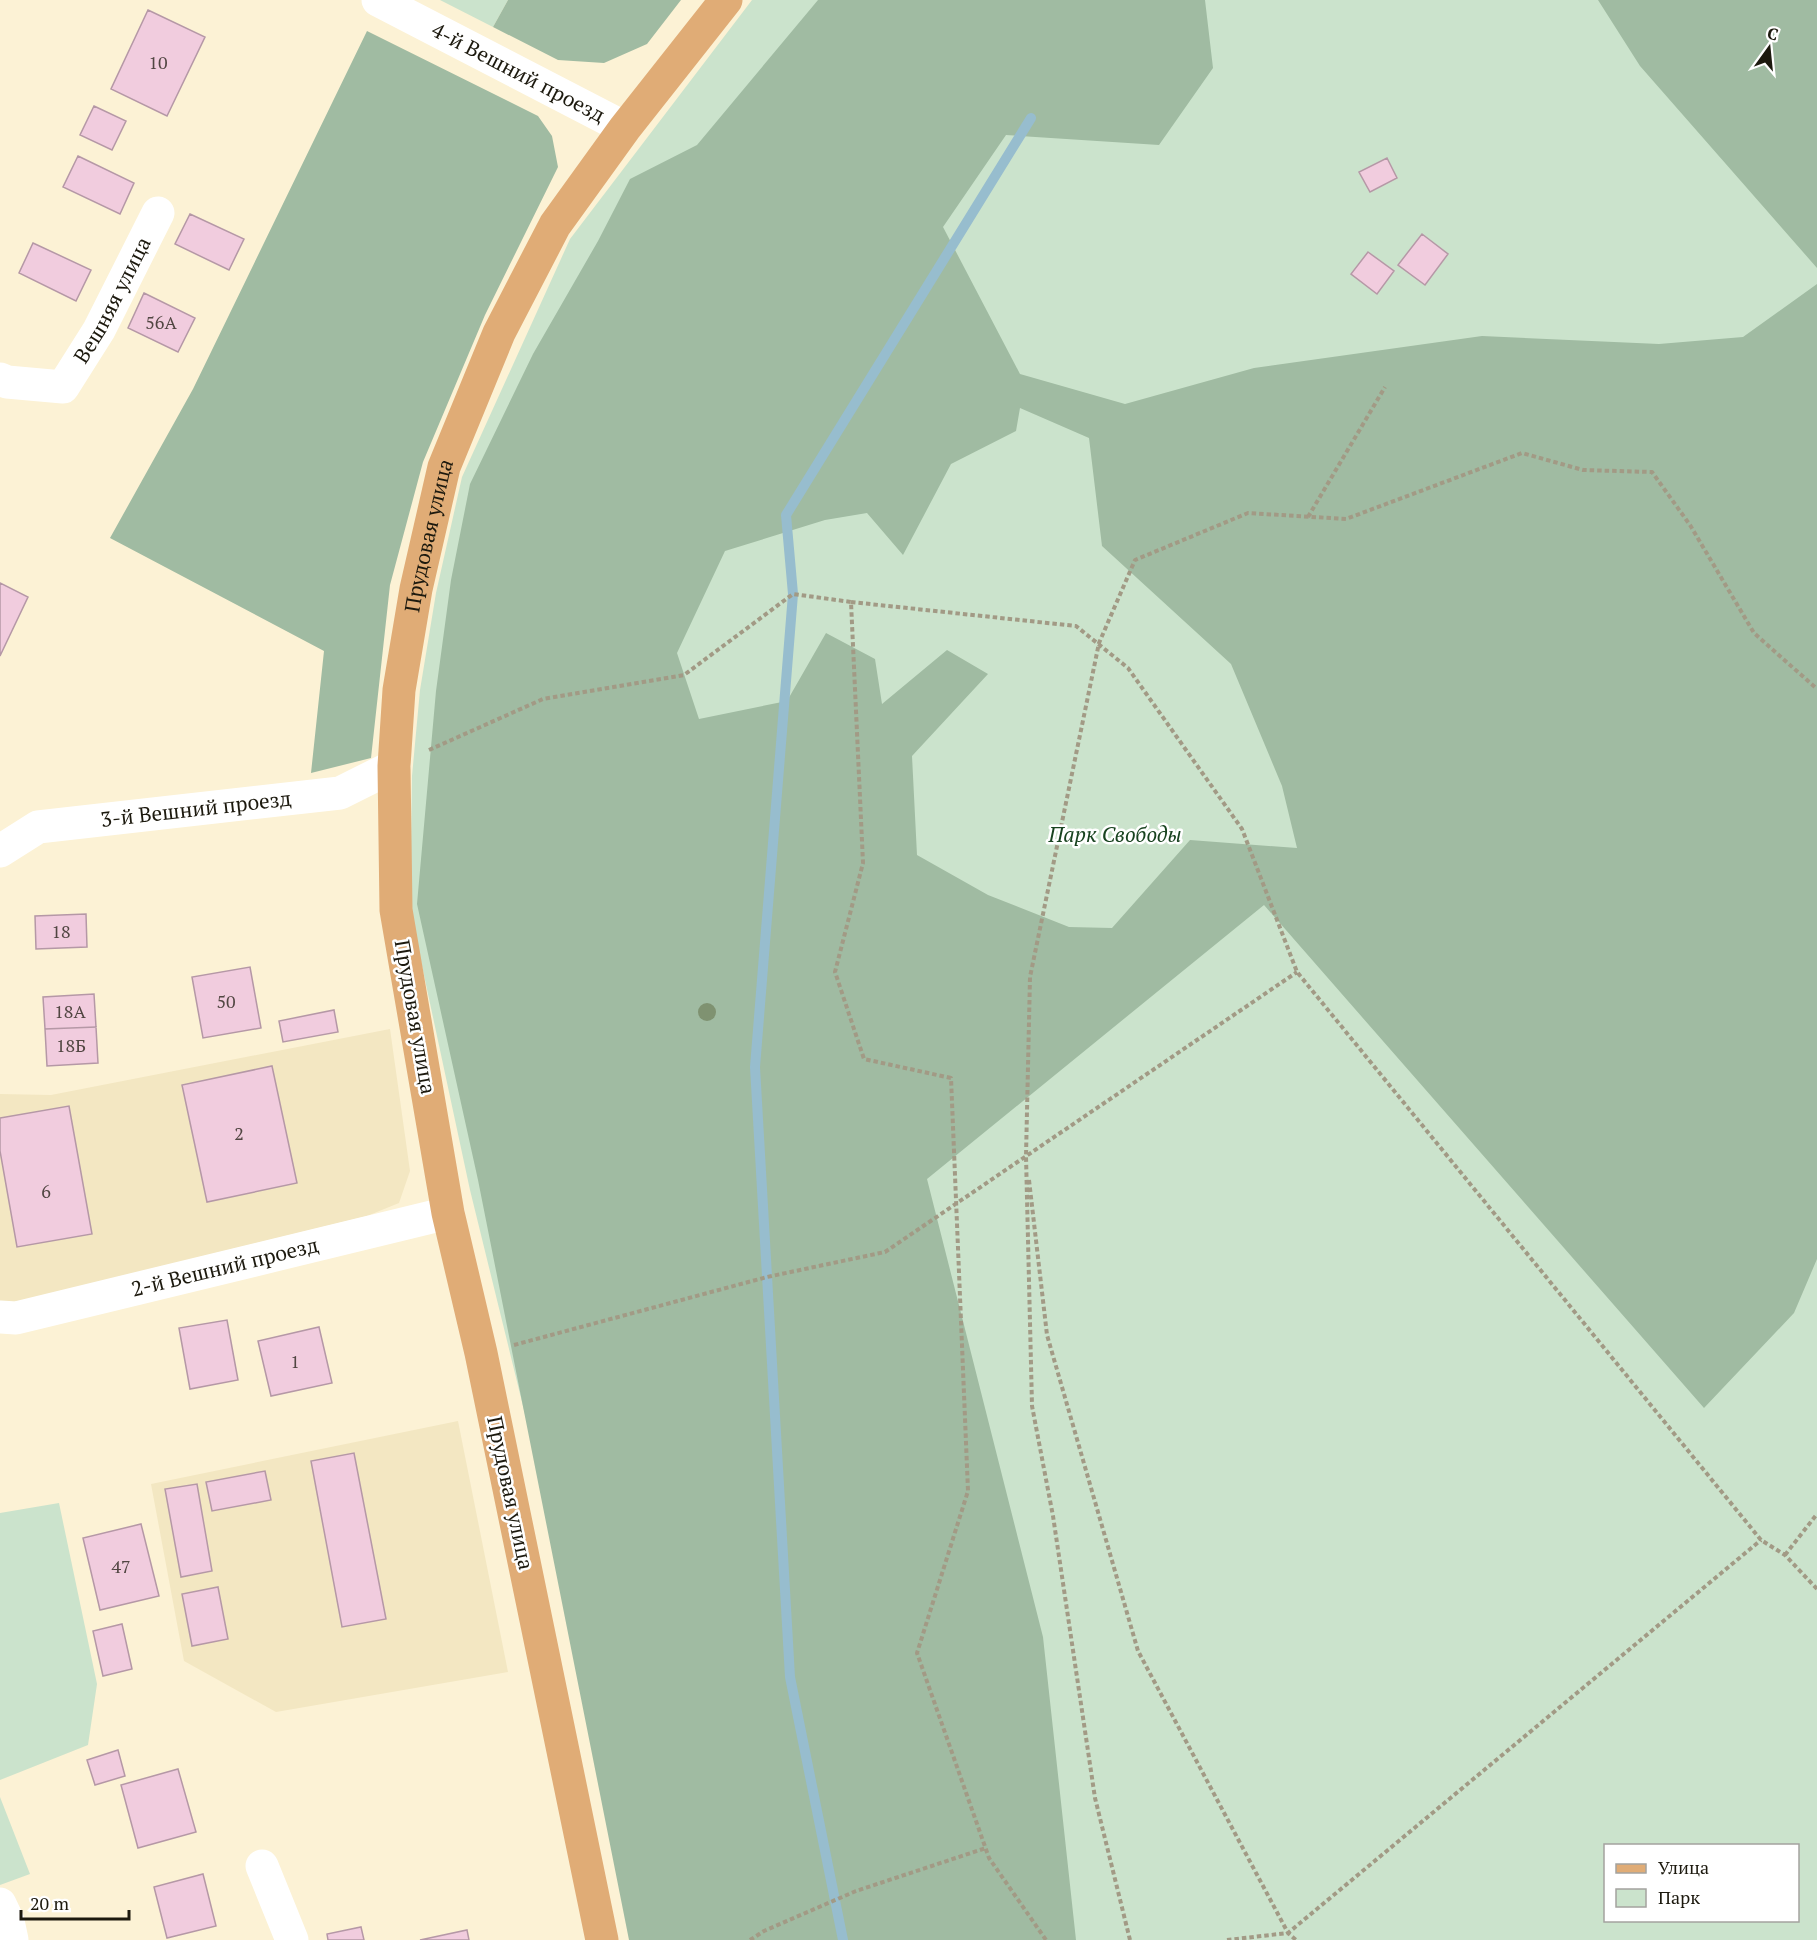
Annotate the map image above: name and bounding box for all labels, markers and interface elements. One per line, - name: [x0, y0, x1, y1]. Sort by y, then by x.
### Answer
- street label: 4-й Вешний проезд: [427, 15, 610, 128]
- north arrow: [1739, 18, 1799, 78]
- text: С: [1765, 22, 1781, 45]
- house number: 10: [148, 50, 168, 74]
- street label: Вешняя улица: [67, 232, 157, 368]
- house number: 56А: [145, 310, 177, 334]
- street label: Прудовая улица: [397, 454, 459, 614]
- street label: 3-й Вешний проезд: [99, 784, 293, 833]
- park label: Парк Свободы: [1047, 820, 1182, 848]
- house number: 18: [51, 919, 71, 943]
- street label: Прудовая улица: [389, 937, 443, 1097]
- house number: 50: [216, 989, 236, 1013]
- house number: 18А: [54, 999, 86, 1023]
- house number: 18Б: [56, 1033, 86, 1057]
- house number: 2: [234, 1121, 244, 1145]
- house number: 6: [41, 1179, 51, 1203]
- street label: 2-й Вешний проезд: [128, 1230, 321, 1303]
- house number: 1: [290, 1349, 300, 1373]
- street label: Прудовая улица: [481, 1413, 541, 1573]
- house number: 47: [111, 1554, 131, 1578]
- legend: [1604, 1844, 1799, 1922]
- text: Улица: [1658, 1855, 1709, 1879]
- scale bar: [21, 1883, 129, 1921]
- text: Парк: [1658, 1885, 1700, 1909]
- text: 20 m: [30, 1891, 70, 1915]

